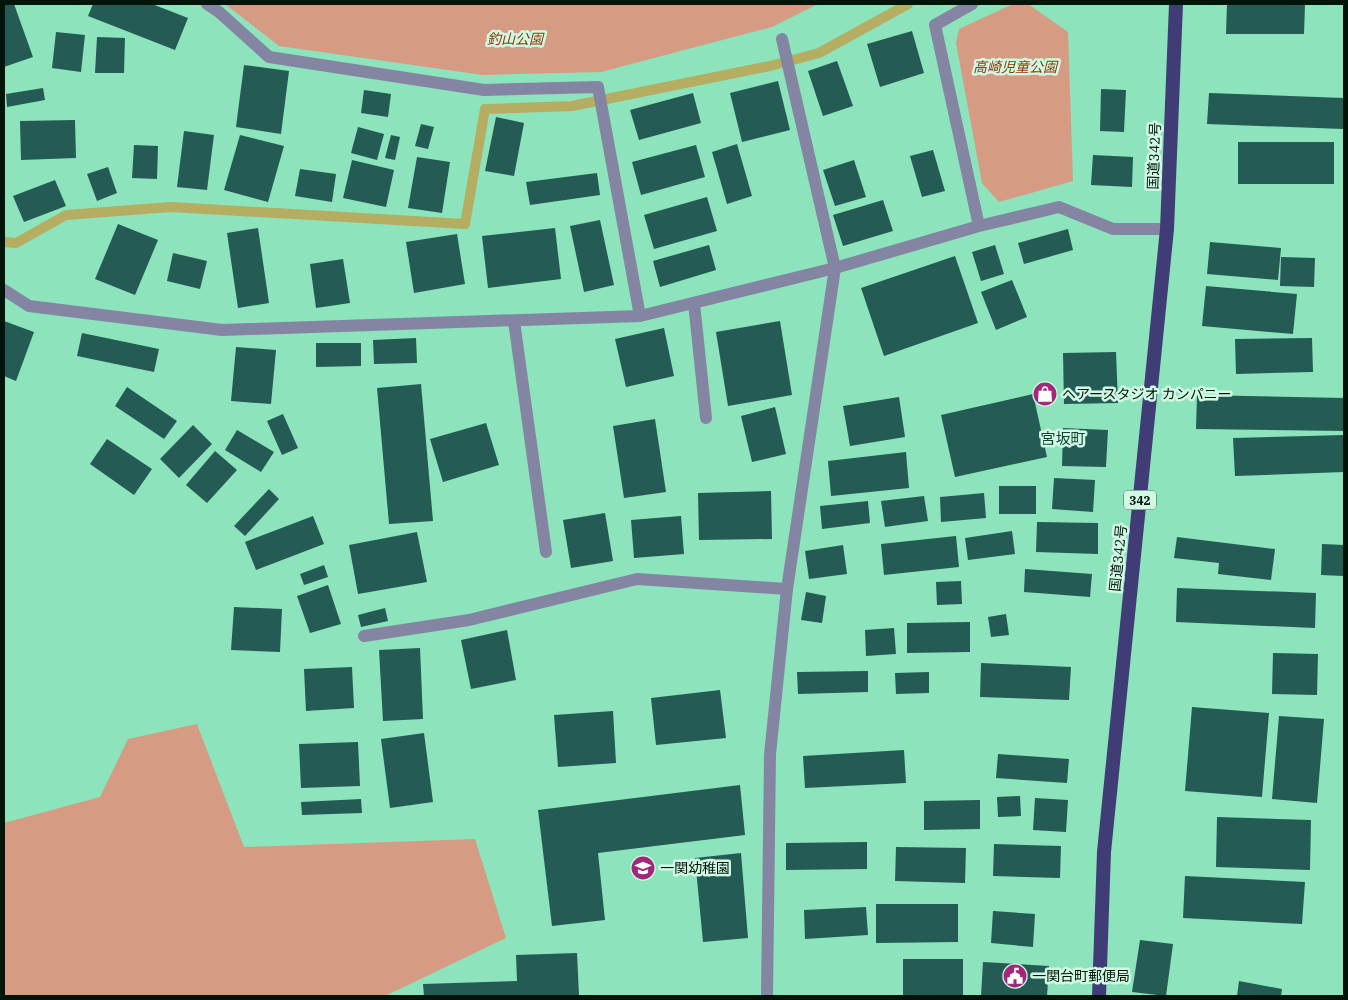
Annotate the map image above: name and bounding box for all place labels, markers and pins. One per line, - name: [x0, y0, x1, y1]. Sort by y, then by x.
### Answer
- shop icon: ヘアースタジオ カンパニー: [1032, 381, 1058, 407]
- place label: ヘアースタジオ カンパニー: [1062, 385, 1232, 403]
- school or university icon: 一関幼稚園: [630, 855, 656, 881]
- place label: 一関幼稚園: [660, 859, 730, 877]
- public building icon: 一関台町郵便局: [1002, 963, 1028, 989]
- place label: 一関台町郵便局: [1032, 967, 1130, 985]

